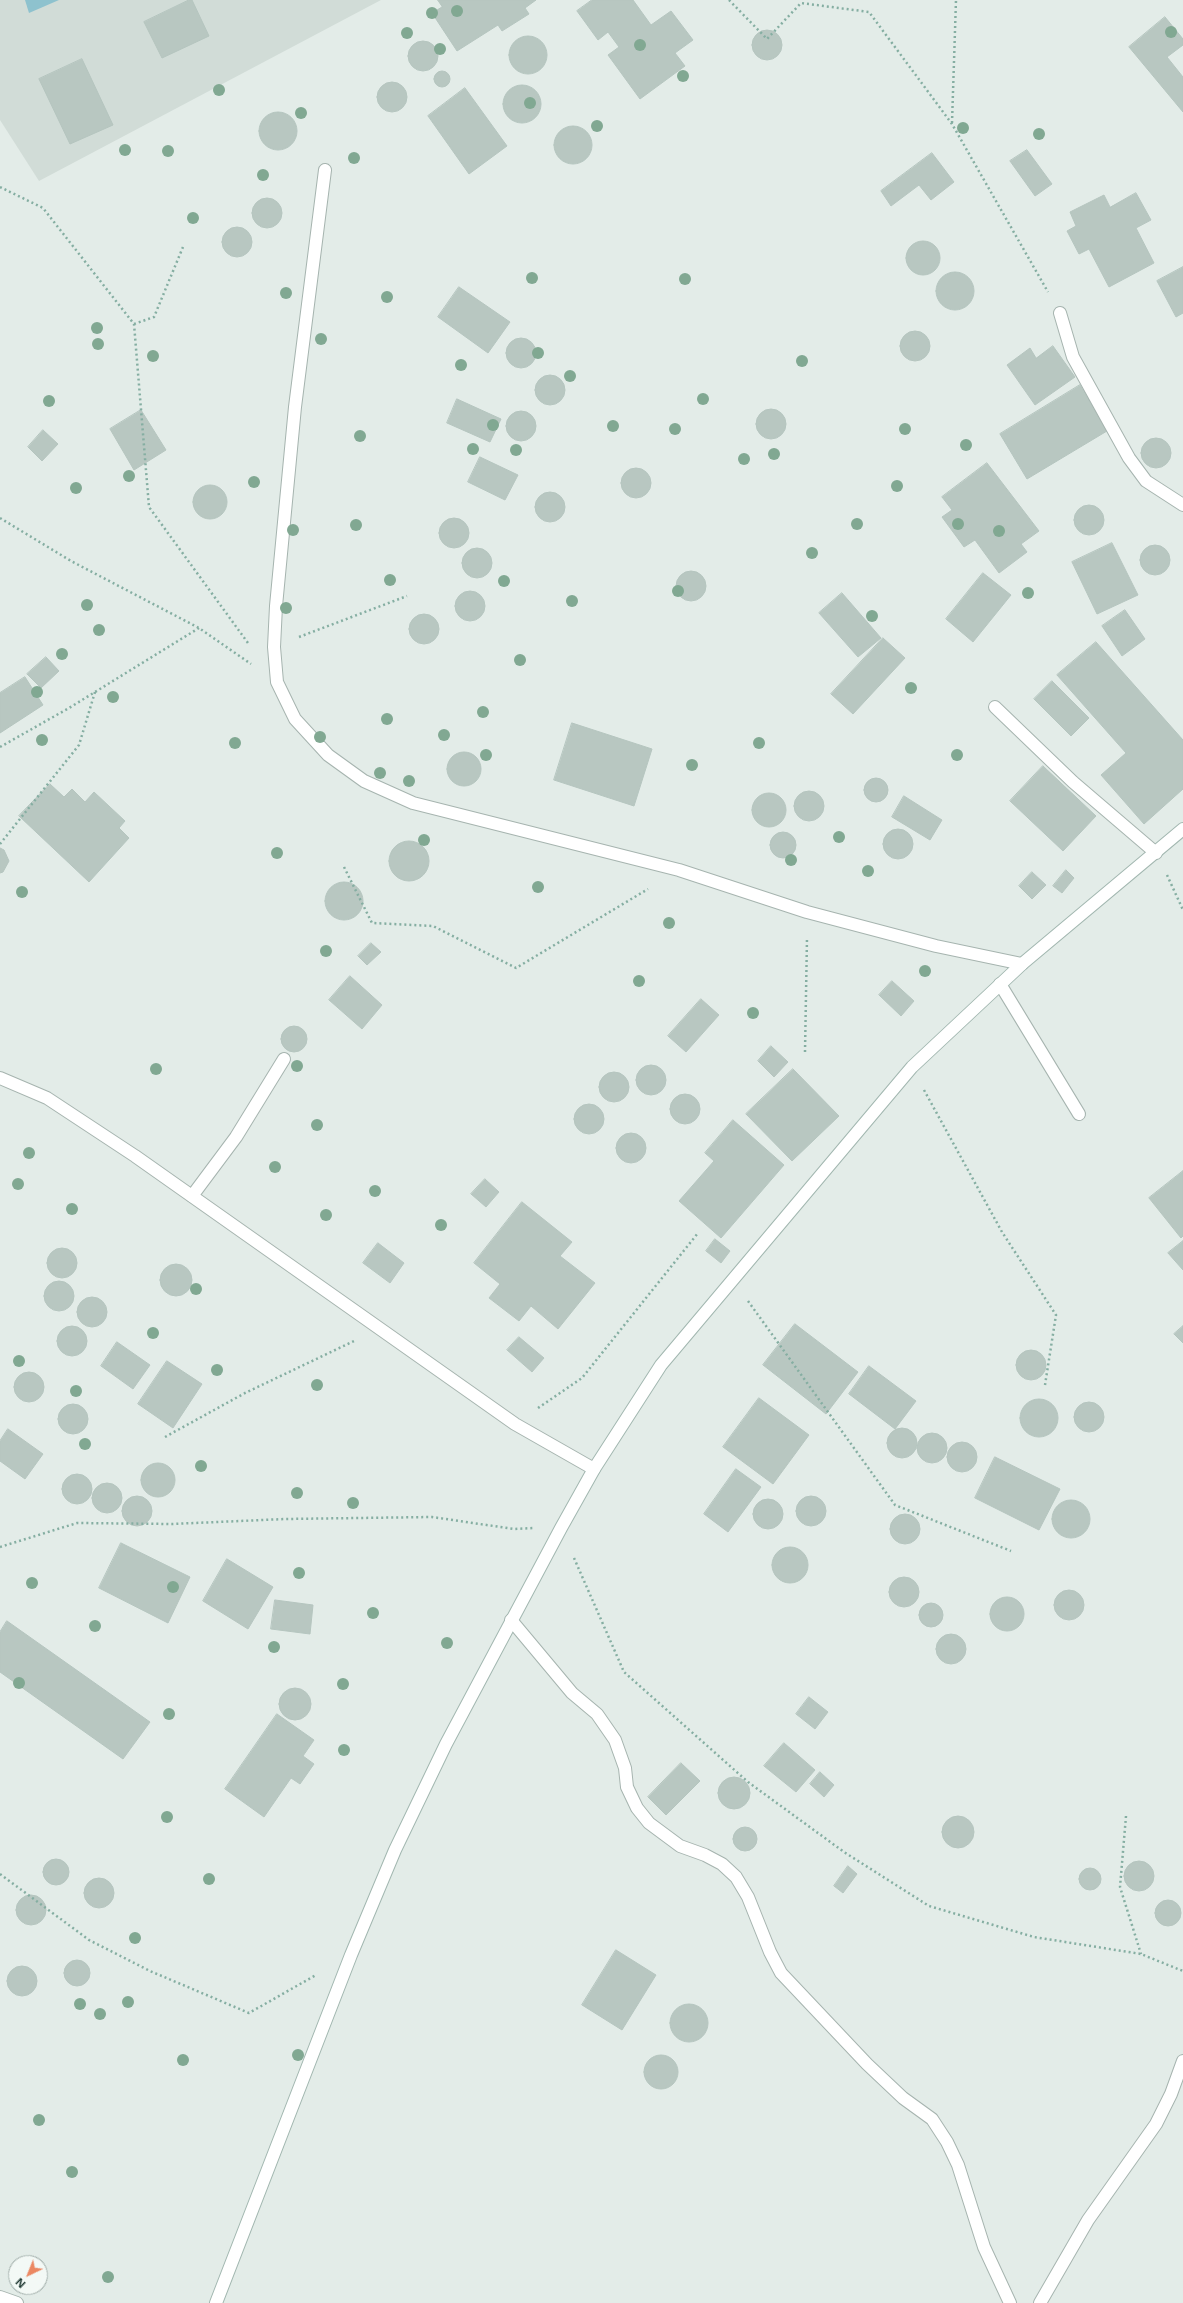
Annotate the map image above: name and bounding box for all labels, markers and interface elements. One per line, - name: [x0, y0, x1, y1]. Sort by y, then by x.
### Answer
- north arrow: [8, 2255, 48, 2295]
- text: N: [12, 2275, 29, 2292]

